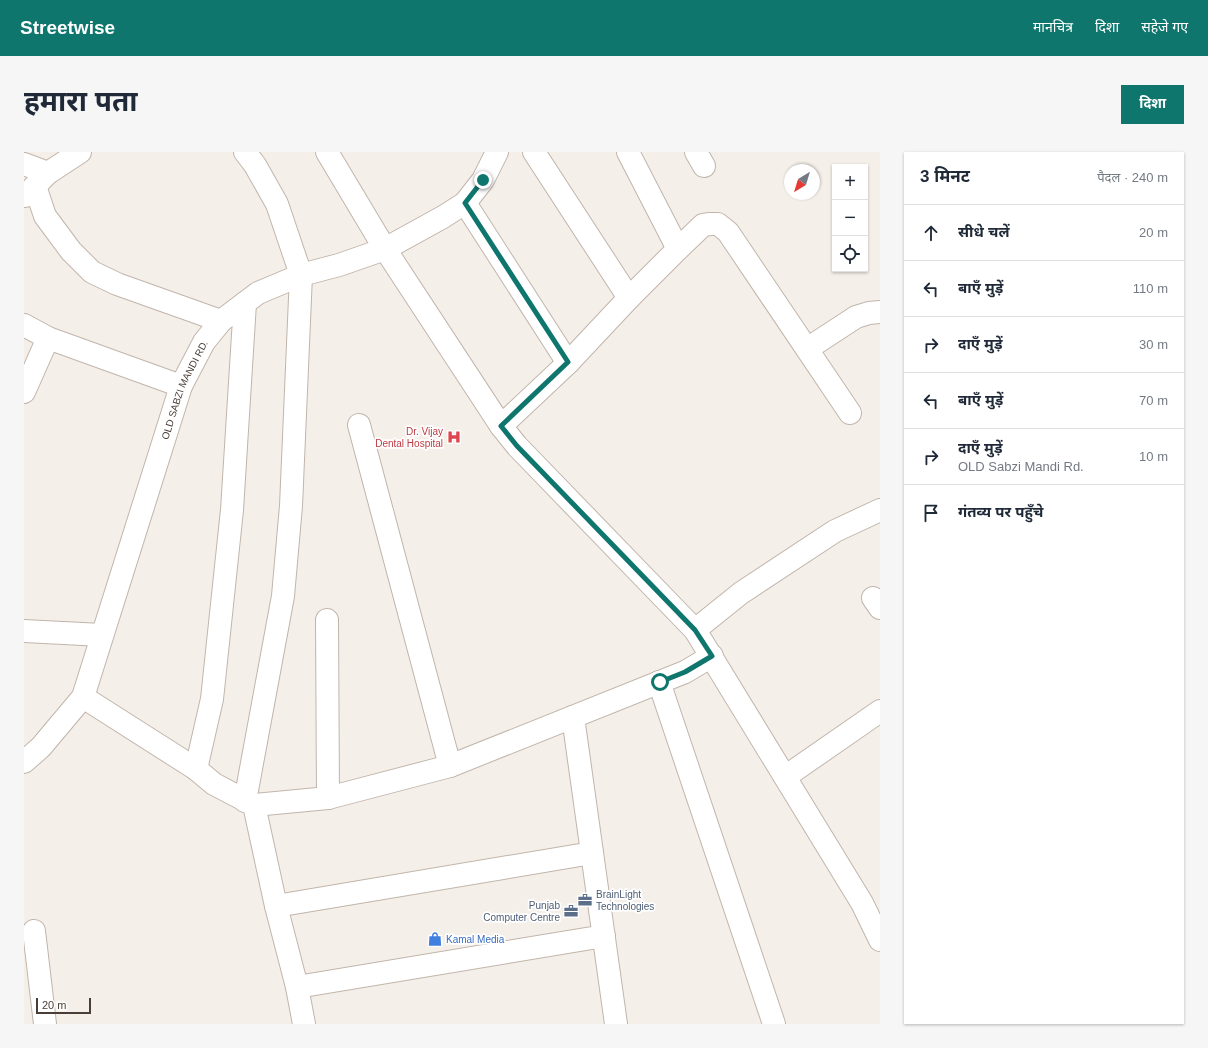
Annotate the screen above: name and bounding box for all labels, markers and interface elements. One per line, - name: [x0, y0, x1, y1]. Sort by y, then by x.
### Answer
- text: Streetwise: [20, 17, 115, 38]
- text: मानचित्र: [1033, 19, 1073, 35]
- text: दिशा: [1095, 19, 1119, 35]
- text: सहेजे गए: [1141, 19, 1188, 35]
- button: दिशा: [1121, 85, 1184, 124]
- text: हमारा पता: [24, 86, 138, 117]
- north arrow: [784, 164, 820, 200]
- map controls: [832, 164, 868, 272]
- button: +: [832, 164, 868, 200]
- text: 3 मिनट: [920, 167, 970, 186]
- text: पैदल · 240 m: [1097, 170, 1168, 185]
- route end: [474, 171, 492, 189]
- button: −: [832, 200, 868, 236]
- icon: ahead: [920, 222, 942, 244]
- text: सीधे चलें: [958, 223, 1009, 240]
- text: 20 m: [1139, 225, 1168, 240]
- button: locate: [832, 236, 868, 272]
- icon: left: [920, 278, 942, 300]
- text: बाएँ मुड़ें: [958, 279, 1003, 296]
- text: 110 m: [1133, 281, 1168, 296]
- icon: right: [920, 334, 942, 356]
- text: दाएँ मुड़ें: [958, 335, 1002, 352]
- street label: OLD SABZI MANDI RD.: [159, 337, 210, 441]
- text: 30 m: [1139, 337, 1168, 352]
- icon: left: [920, 390, 942, 412]
- text: बाएँ मुड़ें: [958, 391, 1003, 408]
- text: 70 m: [1139, 393, 1168, 408]
- place label: Dr. Vijay Dental Hospital: [375, 426, 443, 449]
- hospital icon: Dr. Vijay Dental Hospital: [446, 429, 462, 445]
- text: दाएँ मुड़ें: [958, 439, 1002, 456]
- icon: right: [920, 446, 942, 468]
- text: 10 m: [1139, 449, 1168, 464]
- text: OLD Sabzi Mandi Rd.: [958, 459, 1084, 474]
- icon: arrive: [920, 502, 942, 524]
- text: गंतव्य पर पहुँचे: [958, 503, 1043, 520]
- route start: [651, 673, 669, 691]
- place label: BrainLight Technologies: [596, 889, 654, 912]
- office icon: BrainLight Technologies: [577, 892, 593, 908]
- place label: Punjab Computer Centre: [483, 900, 560, 923]
- office icon: Punjab Computer Centre: [563, 903, 579, 919]
- shop icon: Kamal Media: [427, 931, 443, 947]
- place label: Kamal Media: [446, 934, 505, 945]
- scale bar: [36, 996, 91, 1015]
- text: 20 m: [42, 999, 66, 1011]

